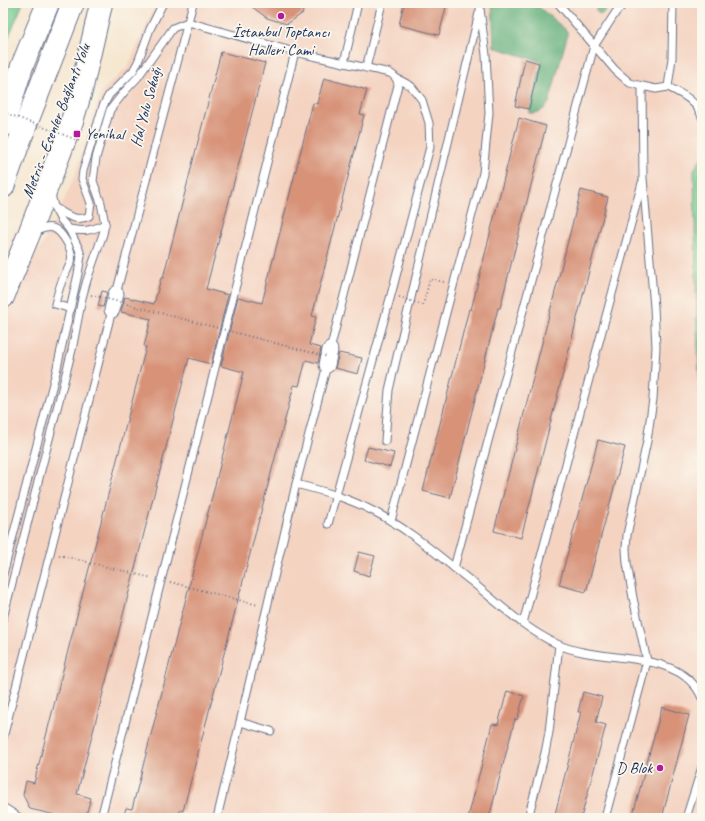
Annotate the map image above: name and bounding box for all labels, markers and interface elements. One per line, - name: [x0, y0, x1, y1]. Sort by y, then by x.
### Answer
- marker: İstanbul Toptancı Halleri Cami: [276, 11, 286, 21]
- place label: İstanbul Toptancı Halleri Cami: [233, 22, 331, 60]
- street label: Metris - Esenler Bağlantı Yolu: [17, 40, 95, 201]
- street label: Hal Yolu Sokağı: [126, 64, 166, 149]
- place label: Yenihal: [85, 124, 127, 144]
- marker: Yenihal: [72, 129, 82, 139]
- place label: D Blok: [616, 758, 653, 778]
- marker: D Blok: [655, 763, 665, 773]

